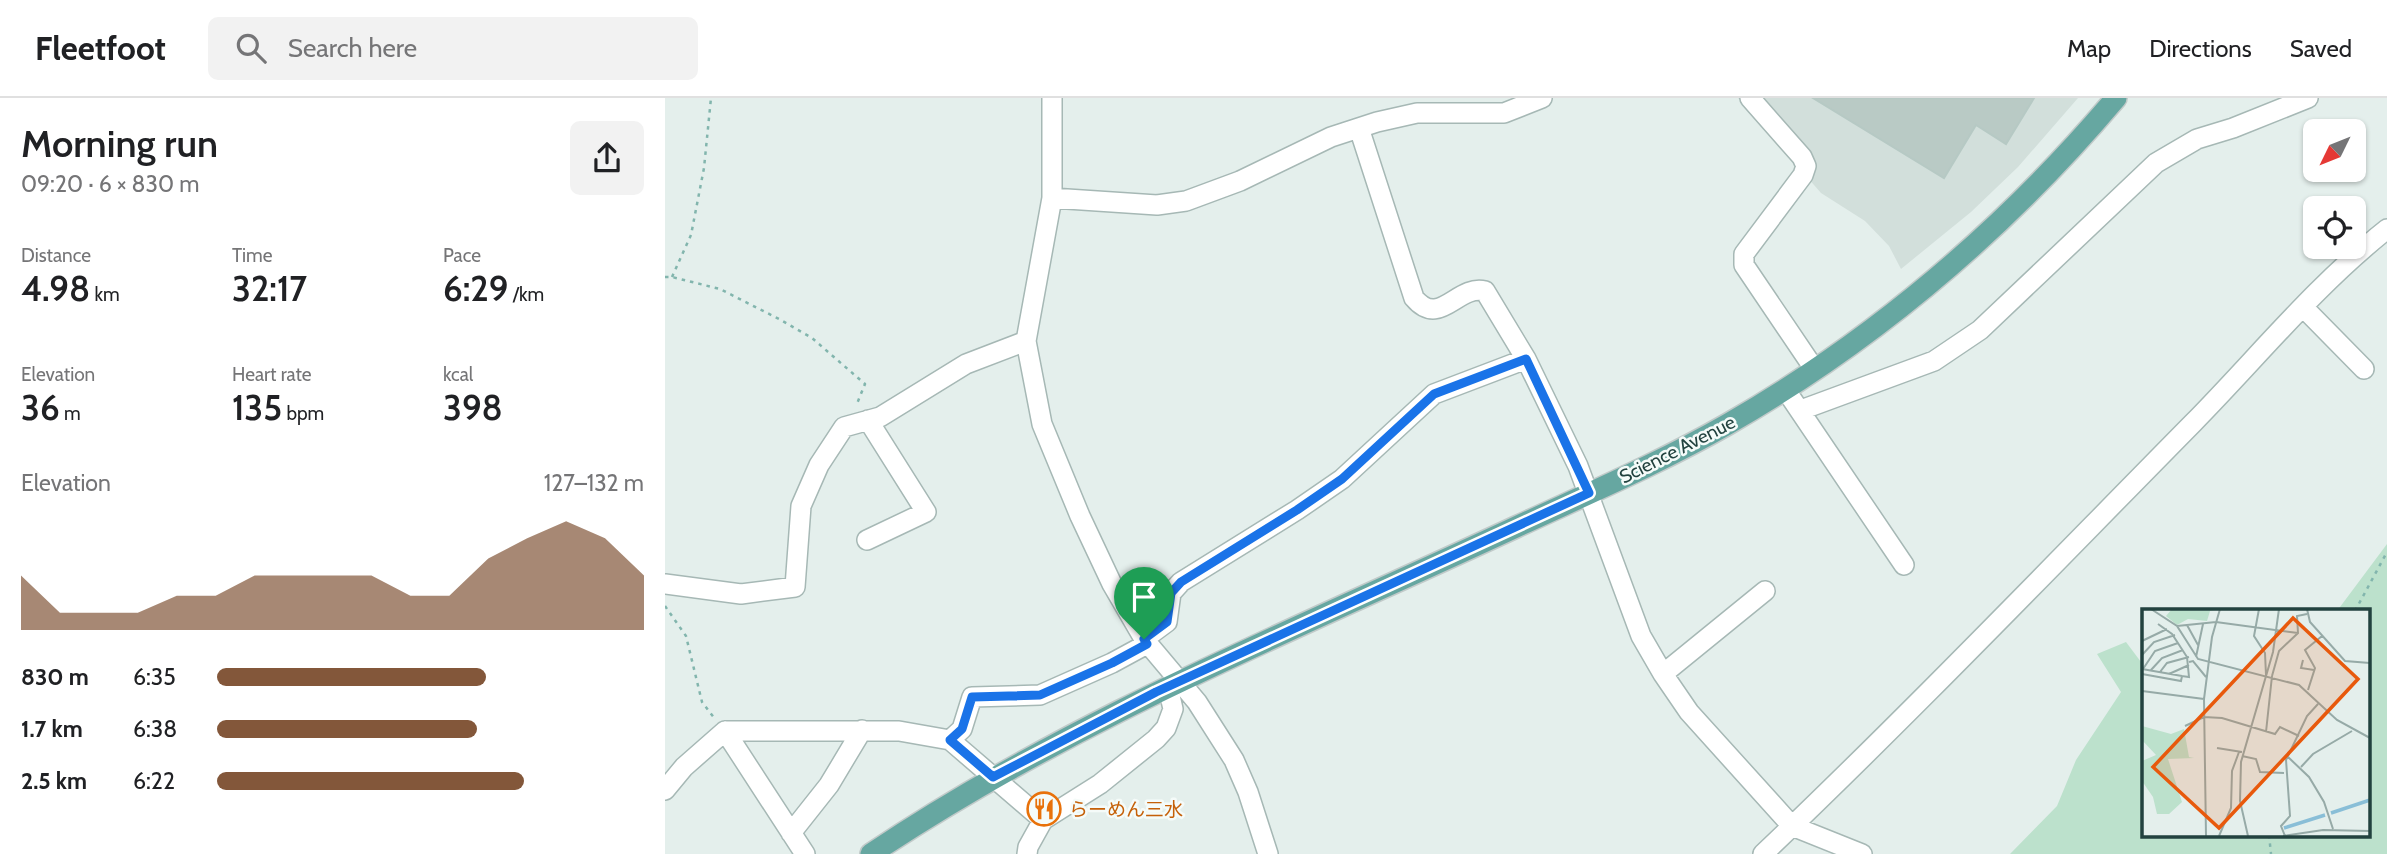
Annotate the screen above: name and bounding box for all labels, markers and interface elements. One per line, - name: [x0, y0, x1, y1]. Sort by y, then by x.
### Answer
- search box: [208, 17, 698, 80]
- text: Fleetfoot: [35, 28, 166, 68]
- icon: search: [232, 29, 270, 67]
- text: Search here: [288, 32, 417, 64]
- text: Map: [2067, 34, 2111, 63]
- text: Directions: [2149, 34, 2252, 63]
- text: Saved: [2290, 34, 2352, 63]
- north arrow: [2303, 119, 2366, 182]
- map controls: [2303, 119, 2366, 259]
- text: Morning run: [21, 120, 218, 167]
- button: share: [570, 121, 644, 195]
- text: 09:20 · 6 × 830 m: [21, 170, 199, 198]
- button: locate: [2303, 196, 2366, 259]
- text: Distance: [21, 244, 91, 267]
- text: Time: [232, 244, 272, 267]
- text: Pace: [443, 244, 481, 267]
- text: 4.98: [21, 267, 90, 310]
- text: 32:17: [232, 267, 307, 310]
- text: 6:29: [443, 267, 509, 310]
- text: km: [90, 283, 120, 306]
- text: /km: [509, 283, 544, 306]
- text: Elevation: [21, 363, 95, 386]
- text: Heart rate: [232, 363, 312, 386]
- text: kcal: [443, 363, 473, 386]
- text: 36: [21, 386, 60, 429]
- text: 135: [232, 386, 282, 429]
- text: 398: [443, 386, 503, 429]
- text: m: [60, 402, 81, 425]
- text: bpm: [282, 402, 324, 425]
- street label: Science Avenue: [1615, 410, 1739, 488]
- text: Elevation: [21, 469, 111, 497]
- text: 127–132 m: [544, 469, 644, 497]
- pin: [1114, 567, 1174, 639]
- icon: arrive: [1125, 578, 1163, 616]
- inset map: [2142, 609, 2369, 836]
- text: 830 m: [21, 663, 89, 691]
- text: 6:35: [133, 663, 176, 691]
- text: 1.7 km: [21, 715, 83, 743]
- text: 6:38: [133, 715, 177, 743]
- text: 2.5 km: [21, 767, 87, 795]
- text: 6:22: [133, 767, 175, 795]
- restaurant icon: らーめん三水: [1025, 790, 1063, 828]
- place label: らーめん三水: [1069, 798, 1183, 821]

